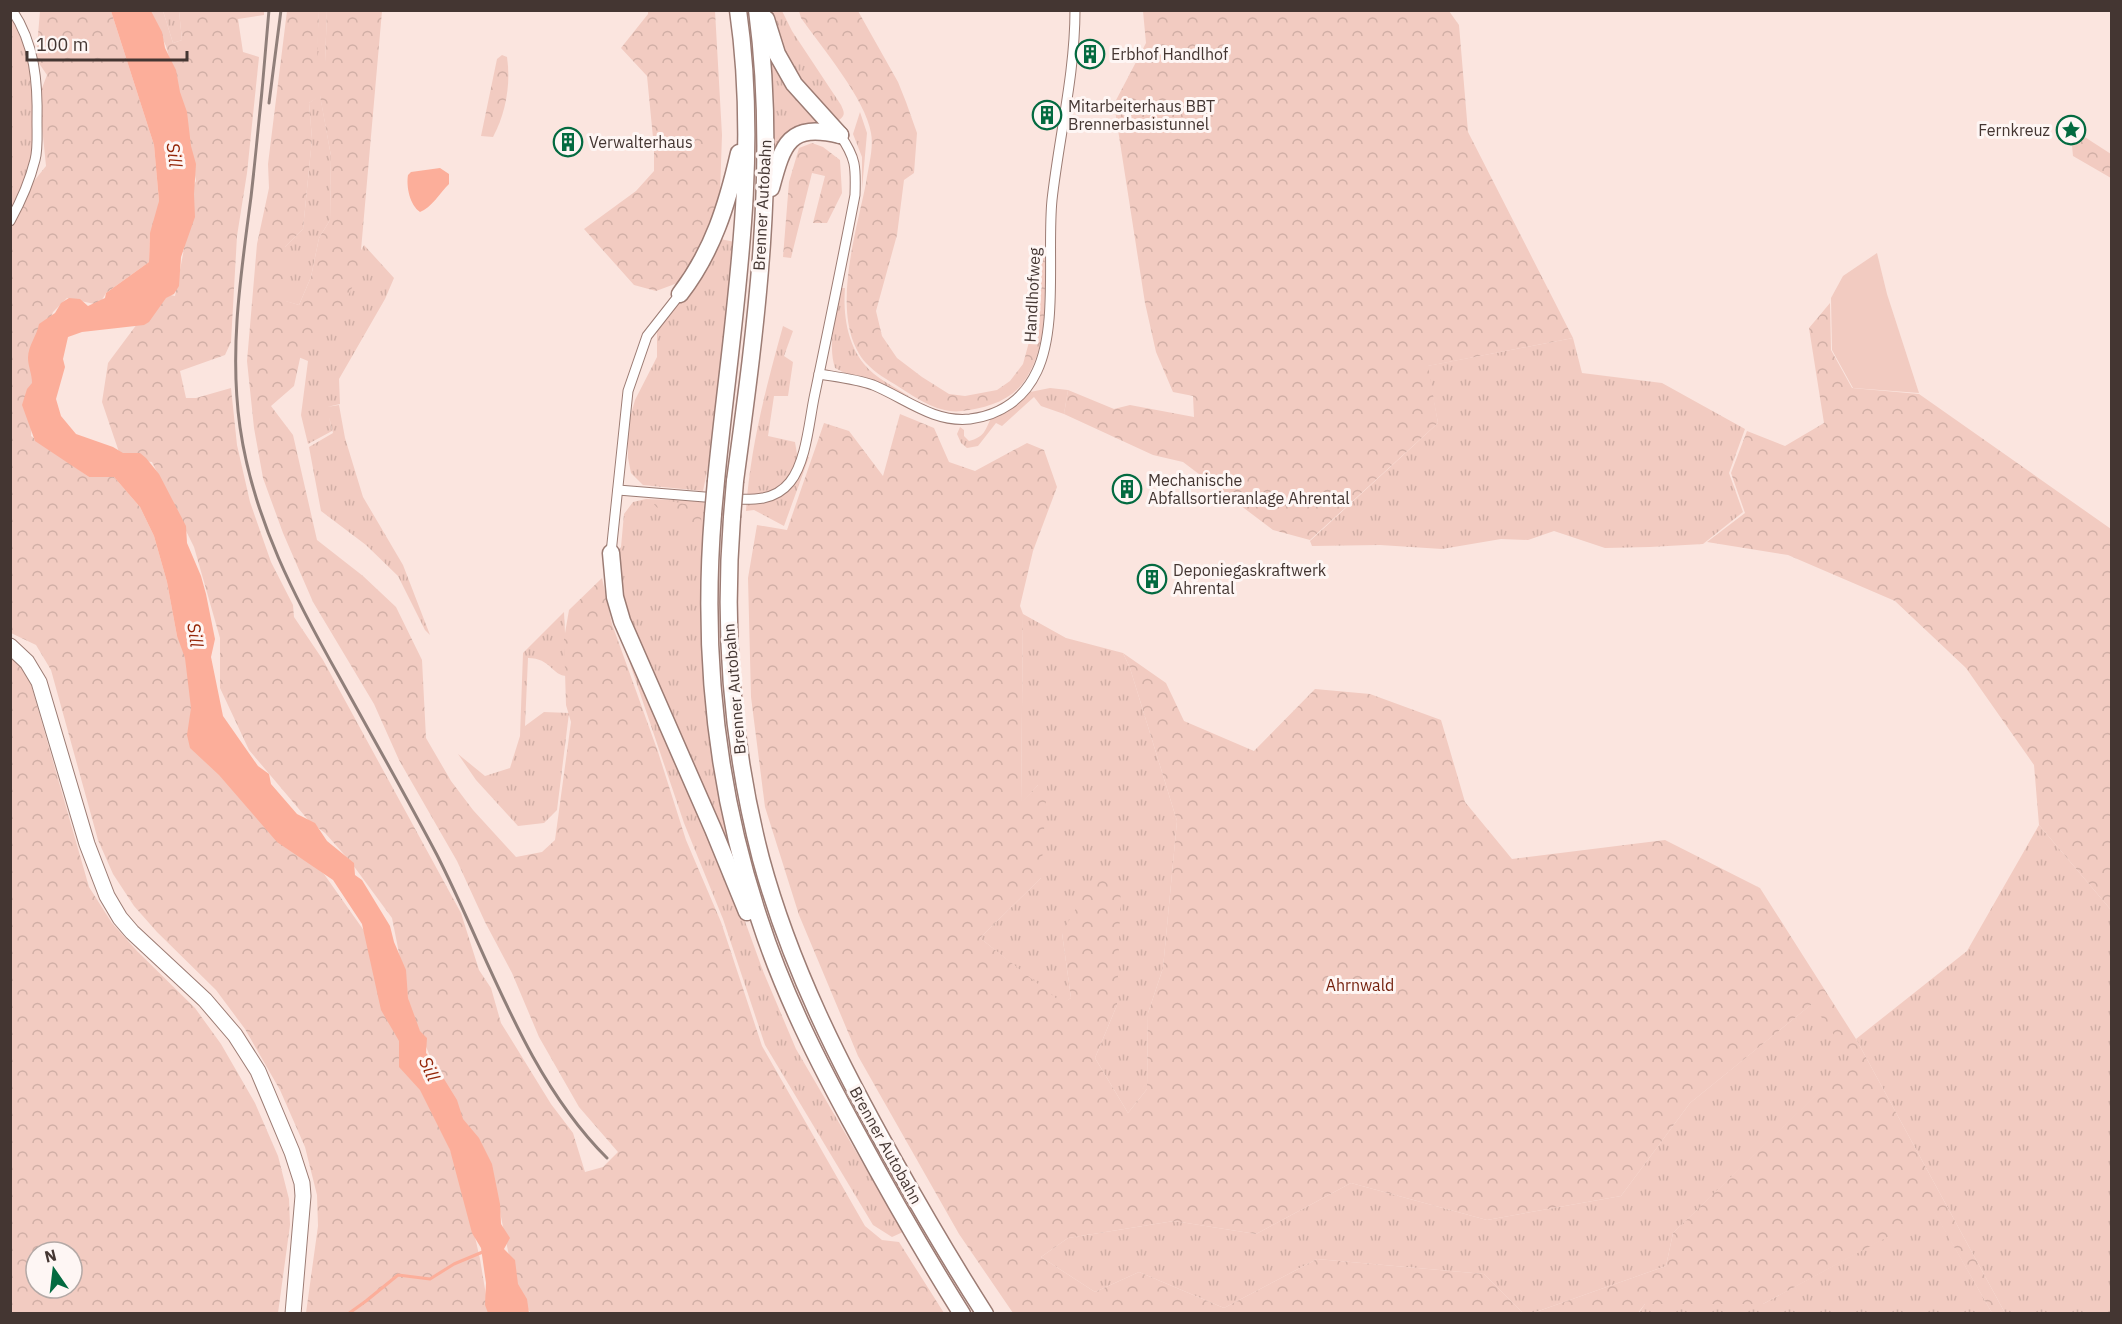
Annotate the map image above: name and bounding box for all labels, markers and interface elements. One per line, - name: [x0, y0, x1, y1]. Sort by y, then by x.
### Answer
- scale bar: [27, 24, 188, 62]
- text: 100 m: [36, 33, 88, 56]
- building icon: Erbhof Handlhof: [1074, 38, 1106, 70]
- place label: Erbhof Handlhof: [1111, 44, 1228, 64]
- place label: Mitarbeiterhaus BBT Brennerbasistunnel: [1068, 96, 1215, 134]
- building icon: Mitarbeiterhaus BBT Brennerbasistunnel: [1031, 99, 1063, 131]
- place icon: Fernkreuz: [2055, 114, 2087, 146]
- place label: Fernkreuz: [1978, 120, 2050, 140]
- building icon: Verwalterhaus: [552, 126, 584, 158]
- place label: Verwalterhaus: [589, 132, 693, 152]
- street label: Brenner Autobahn: [749, 139, 775, 271]
- water label: Sill: [162, 141, 187, 169]
- street label: Handlhofweg: [1020, 246, 1045, 343]
- place label: Mechanische Abfallsortieranlage Ahrental: [1148, 470, 1350, 508]
- building icon: Mechanische Abfallsortieranlage Ahrental: [1111, 473, 1143, 505]
- place label: Deponiegaskraftwerk Ahrental: [1173, 560, 1327, 598]
- building icon: Deponiegaskraftwerk Ahrental: [1136, 563, 1168, 595]
- water label: Sill: [182, 621, 209, 649]
- street label: Brenner Autobahn: [718, 623, 750, 755]
- park label: Ahrnwald: [1326, 975, 1394, 995]
- water label: Sill: [414, 1053, 445, 1085]
- street label: Brenner Autobahn: [845, 1083, 927, 1207]
- north arrow: [24, 1240, 84, 1300]
- text: N: [42, 1244, 58, 1267]

